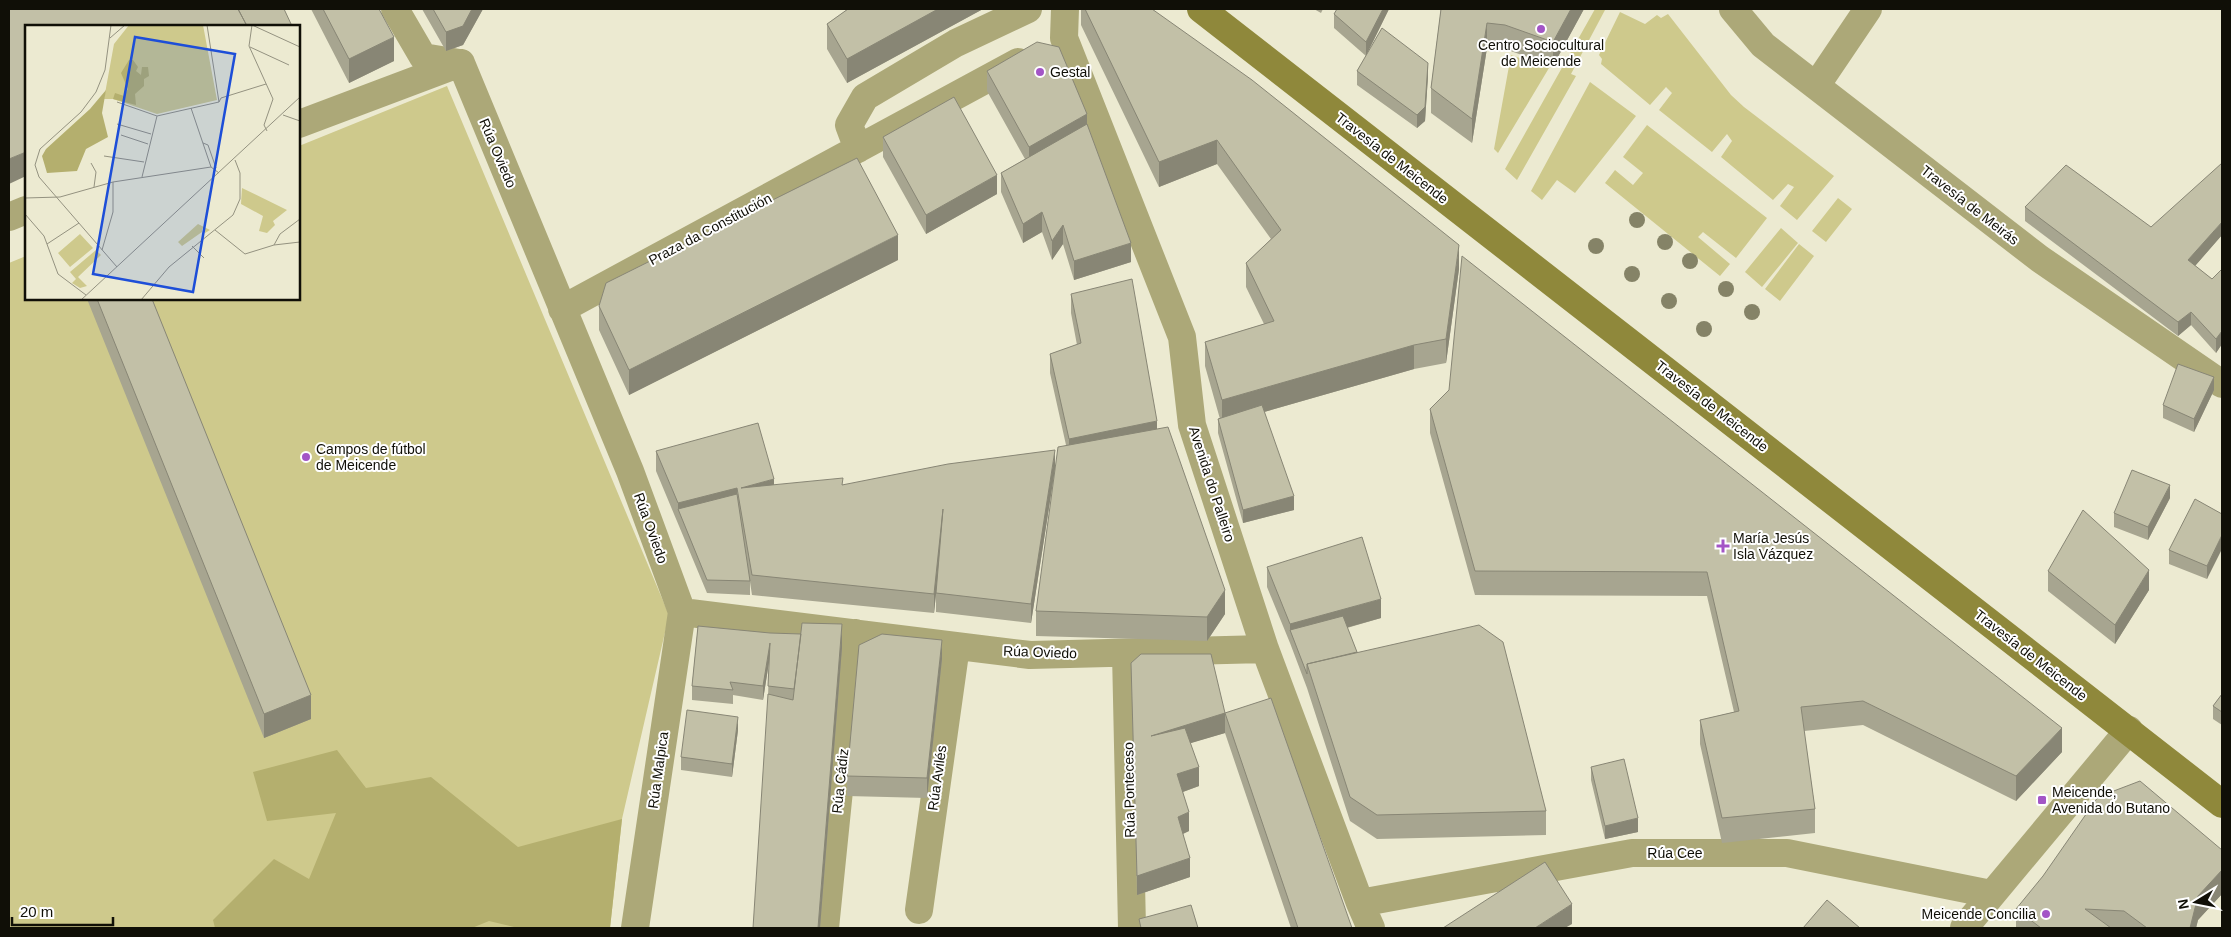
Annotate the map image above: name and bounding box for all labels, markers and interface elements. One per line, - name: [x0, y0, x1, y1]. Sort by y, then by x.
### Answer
- marker: Centro Sociocultural de Meicende: [1535, 23, 1547, 35]
- inset map: [25, 25, 300, 300]
- place label: Centro Sociocultural de Meicende: [1478, 37, 1604, 69]
- place label: Gestal: [1050, 64, 1090, 80]
- marker: Gestal: [1034, 66, 1046, 78]
- street label: Travesía de Meicende: [1333, 109, 1451, 207]
- street label: Rúa Oviedo: [476, 116, 520, 190]
- street label: Travesía de Meirás: [1918, 162, 2022, 248]
- street label: Praza da Constitución: [646, 190, 774, 268]
- street label: Travesía de Meicende: [1653, 357, 1771, 455]
- street label: Avenida do Palleiro: [1186, 424, 1238, 544]
- place label: Campos de fútbol de Meicende: [316, 441, 426, 473]
- marker: Campos de fútbol de Meicende: [300, 451, 312, 463]
- street label: Rúa Oviedo: [631, 491, 671, 566]
- place label: María Jesús Isla Vázquez: [1733, 530, 1813, 562]
- marker: María Jesús Isla Vázquez: [1717, 540, 1729, 552]
- street label: Travesía de Meicende: [1972, 606, 2090, 704]
- street label: Rúa Oviedo: [1003, 643, 1077, 661]
- street label: Rúa Malpica: [645, 730, 671, 810]
- street label: Rúa Ponteceso: [1120, 742, 1138, 838]
- street label: Rúa Avilés: [924, 744, 950, 812]
- street label: Rúa Cádiz: [829, 748, 851, 814]
- place label: Meicende, Avenida do Butano: [2052, 784, 2170, 816]
- marker: Meicende, Avenida do Butano: [2036, 794, 2048, 806]
- street label: Rúa Cee: [1647, 845, 1703, 861]
- north arrow: [2171, 877, 2221, 927]
- scale bar: [12, 894, 114, 926]
- text: N: [2174, 898, 2192, 911]
- text: 20 m: [20, 903, 53, 920]
- place label: Meicende Concilia: [1922, 906, 2036, 922]
- marker: Meicende Concilia: [2040, 908, 2052, 920]

